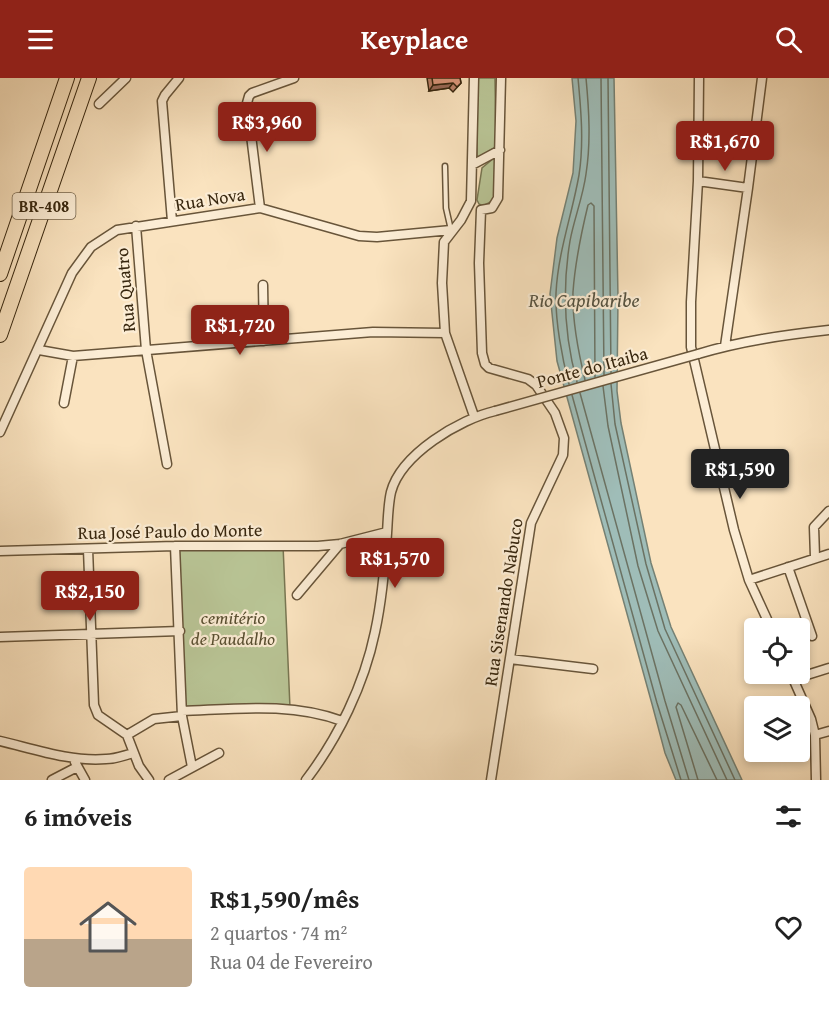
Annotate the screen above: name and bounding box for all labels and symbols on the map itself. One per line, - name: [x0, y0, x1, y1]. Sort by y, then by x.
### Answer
- pin: R$3,960: [212, 102, 322, 153]
- pin: R$1,670: [670, 121, 780, 172]
- street label: Rua Nova: [173, 180, 247, 218]
- road number: BR-408: [12, 193, 76, 219]
- street label: Rua Quatro: [108, 247, 142, 333]
- water label: Rio Capibaribe: [527, 285, 640, 314]
- pin: R$1,720: [185, 305, 295, 356]
- street label: Ponte do Itaiba: [534, 339, 651, 395]
- pin: R$1,590: [685, 449, 795, 500]
- street label: Rua José Paulo do Monte: [77, 516, 263, 546]
- street label: Rua Sisenando Nabuco: [476, 516, 530, 688]
- pin: R$1,570: [340, 538, 450, 589]
- pin: R$2,150: [35, 571, 145, 622]
- park label: cemitério de Paudalho: [191, 604, 275, 652]

